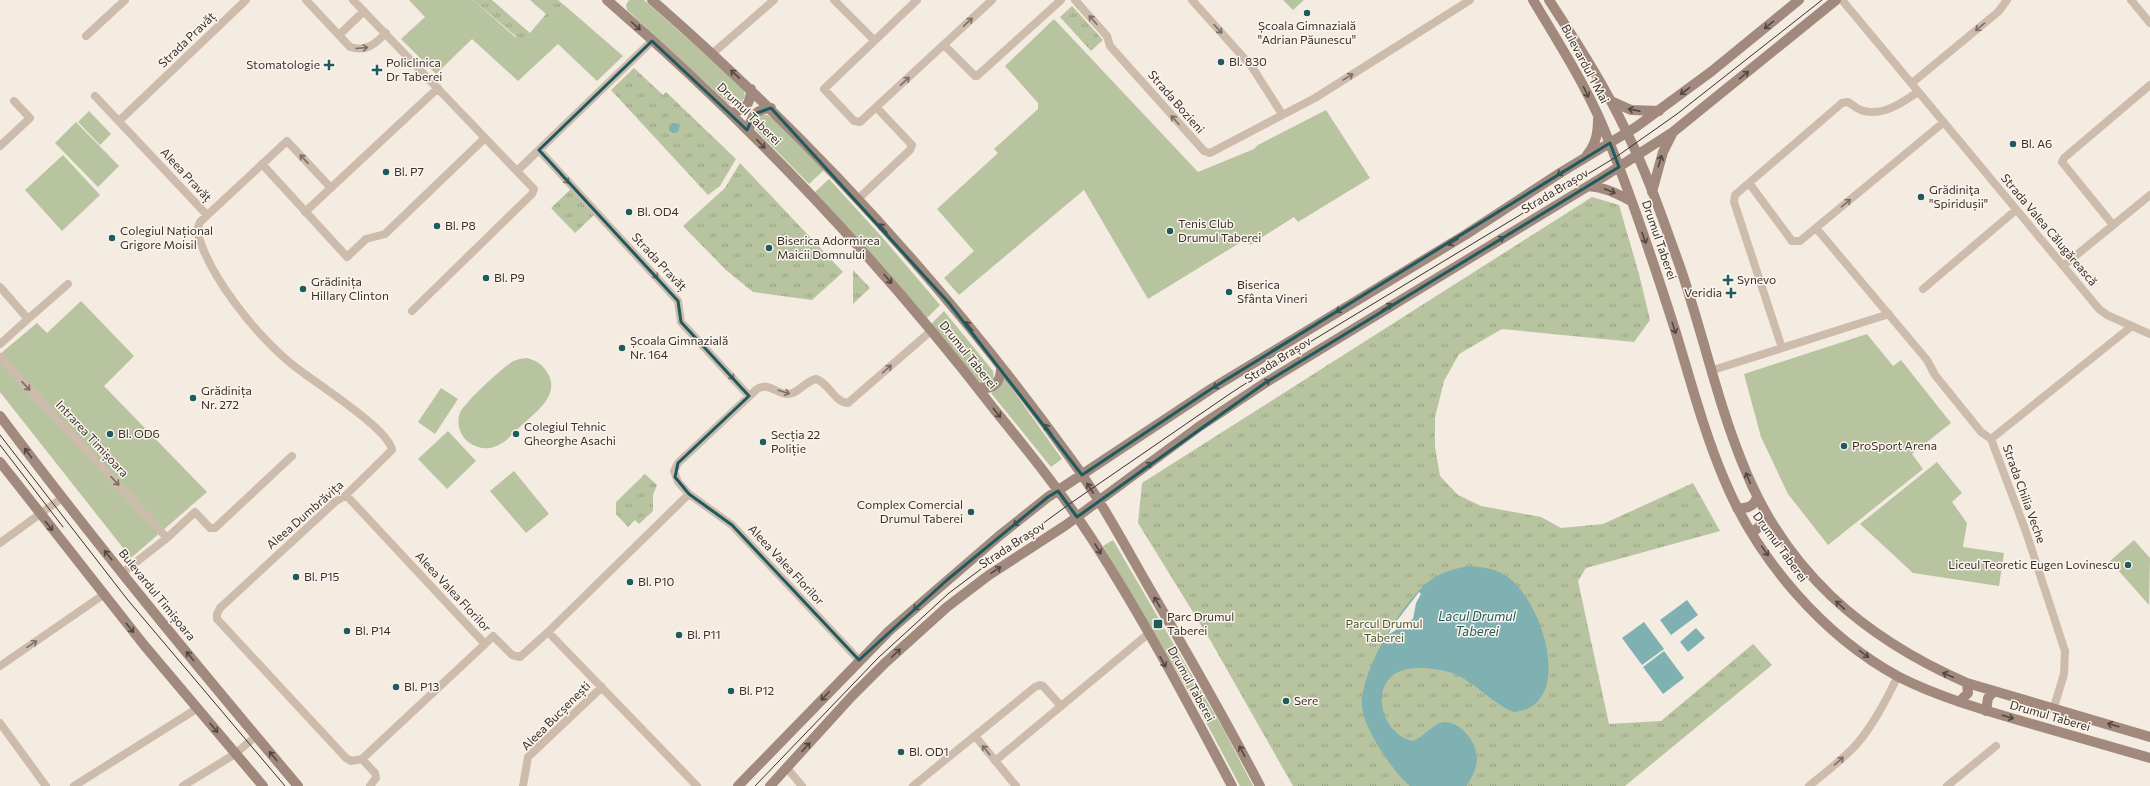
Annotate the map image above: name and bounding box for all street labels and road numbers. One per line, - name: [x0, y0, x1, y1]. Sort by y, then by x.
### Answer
- street label: Strada Pravăț: [155, 9, 218, 71]
- street label: Bulevardul 1 Mai: [1559, 22, 1613, 106]
- street label: Strada Bozieni: [1146, 67, 1208, 136]
- street label: Drumul Taberei: [715, 79, 784, 147]
- street label: Aleea Pravăț: [158, 145, 215, 205]
- street label: Strada Brașov: [1518, 165, 1591, 216]
- street label: Strada Valea Călugărească: [1999, 171, 2101, 288]
- street label: Drumul Taberei: [1640, 198, 1680, 281]
- street label: Strada Pravăț: [629, 230, 690, 294]
- street label: Drumul Taberei: [937, 318, 1000, 391]
- street label: Strada Brașov: [1242, 333, 1314, 386]
- street label: Intrarea Timișoara: [53, 397, 132, 480]
- street label: Strada Chilia Veche: [2001, 442, 2049, 545]
- street label: Aleea Dumbrăvița: [263, 477, 346, 552]
- street label: Drumul Taberei: [1751, 509, 1811, 584]
- street label: Strada Brașov: [976, 518, 1047, 571]
- street label: Aleea Valea Florilor: [746, 521, 828, 607]
- street label: Bulevardul Timișoara: [116, 546, 199, 644]
- street label: Aleea Valea Florilor: [413, 548, 495, 634]
- street label: Drumul Taberei: [1166, 644, 1218, 723]
- street label: Aleea Bucșenești: [518, 678, 593, 753]
- street label: Drumul Taberei: [2008, 697, 2092, 733]

